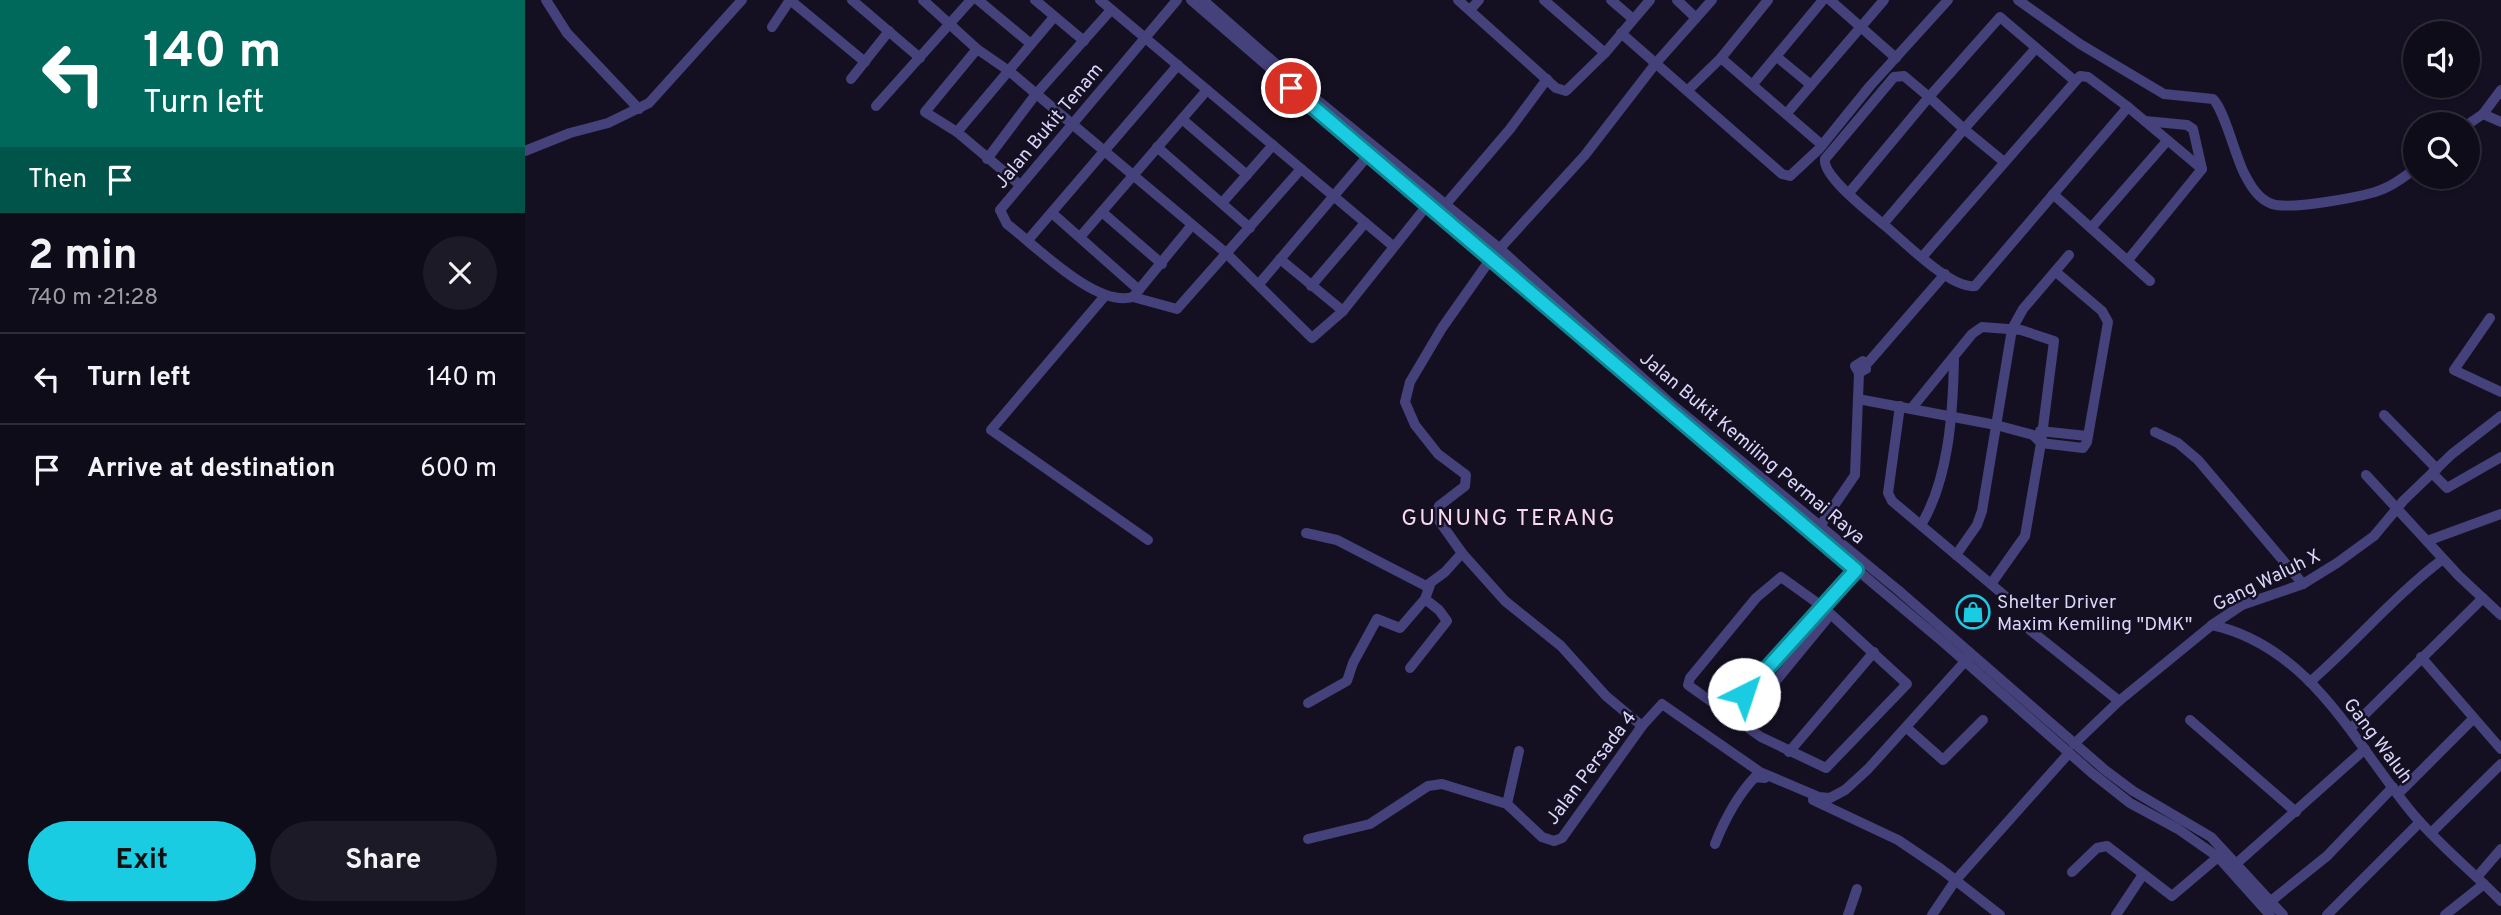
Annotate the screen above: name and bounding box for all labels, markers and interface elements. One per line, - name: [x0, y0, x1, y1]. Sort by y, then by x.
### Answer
- map controls: [2403, 21, 2480, 189]
- button: sound: [2403, 21, 2480, 98]
- text: 140 m: [143, 23, 282, 85]
- icon: left: [28, 28, 119, 119]
- pin: [1261, 58, 1321, 118]
- street label: Jalan Bukit Tenam: [990, 59, 1109, 194]
- icon: arrive: [1272, 69, 1310, 107]
- text: Turn left: [143, 84, 264, 124]
- button: search: [2403, 112, 2480, 189]
- icon: arrive: [101, 161, 139, 199]
- text: Then: [28, 164, 87, 197]
- text: 2 min: [28, 231, 138, 284]
- button: close: [423, 236, 497, 310]
- text: 740 m · 21:28: [28, 284, 158, 313]
- street label: Jalan Bukit Kemiling Permai Raya: [1634, 347, 1869, 550]
- icon: left: [28, 360, 66, 398]
- text: Turn left: [87, 362, 191, 395]
- text: 140 m: [427, 362, 497, 395]
- icon: arrive: [28, 451, 66, 489]
- text: Arrive at destination: [87, 453, 335, 486]
- text: 600 m: [420, 453, 497, 486]
- district label: GUNUNG TERANG: [1401, 505, 1617, 534]
- street label: Gang Waluh X: [2209, 544, 2325, 617]
- place label: Shelter Driver Maxim Kemiling "DMK": [1997, 591, 2192, 637]
- shop icon: Shelter Driver Maxim Kemiling "DMK": [1954, 593, 1992, 631]
- position arrow: [1707, 657, 1781, 731]
- street label: Gang Waluh: [2337, 694, 2417, 789]
- street label: Jalan Persada 4: [1541, 707, 1642, 830]
- button: Exit: [28, 821, 256, 901]
- button: Share: [270, 821, 497, 901]

